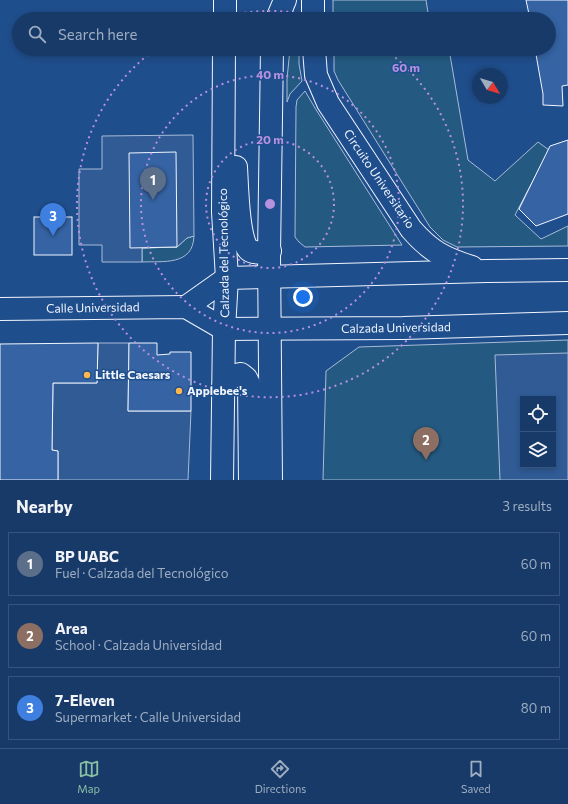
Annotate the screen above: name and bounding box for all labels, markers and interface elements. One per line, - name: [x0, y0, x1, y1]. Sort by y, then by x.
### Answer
- search box: [12, 12, 556, 56]
- icon: search: [26, 23, 48, 45]
- text: Search here: [58, 25, 137, 43]
- text: 60 m: [392, 60, 420, 74]
- text: 40 m: [256, 67, 284, 81]
- north arrow: [472, 68, 508, 104]
- street label: Circuito Universitario: [342, 126, 418, 231]
- text: 20 m: [256, 132, 284, 146]
- pin: 1: [140, 167, 166, 200]
- street label: Calzada del Tecnológico: [215, 188, 231, 318]
- centre of rings: [263, 197, 277, 211]
- pin: 3: [40, 203, 66, 236]
- your location: [293, 287, 313, 307]
- street label: Calle Universidad: [46, 299, 140, 315]
- street label: Calzada Universidad: [341, 319, 451, 335]
- place label: Little Caesars: [95, 367, 171, 381]
- marker: Little Caesars: [82, 370, 92, 380]
- place label: Applebee's: [187, 383, 248, 397]
- marker: Applebee's: [174, 386, 184, 396]
- map controls: [520, 396, 556, 468]
- button: locate: [520, 396, 556, 432]
- pin: 2: [413, 427, 439, 460]
- button: layers: [520, 432, 556, 468]
- text: Nearby: [16, 496, 73, 517]
- text: 3 results: [503, 498, 552, 514]
- text: BP UABC: [55, 547, 119, 565]
- text: 1: [27, 556, 33, 572]
- text: 60 m: [521, 556, 551, 572]
- text: Fuel · Calzada del Tecnológico: [55, 565, 228, 581]
- text: Area: [55, 619, 88, 637]
- text: 2: [26, 628, 34, 644]
- text: 60 m: [521, 628, 551, 644]
- text: School · Calzada Universidad: [55, 637, 222, 653]
- text: 7-Eleven: [55, 691, 115, 709]
- text: 3: [26, 700, 34, 716]
- text: 80 m: [521, 700, 551, 716]
- text: Supermarket · Calle Universidad: [55, 709, 241, 725]
- tab: Map: [77, 758, 100, 795]
- tab: Directions: [255, 758, 306, 795]
- tab: Saved: [461, 758, 491, 795]

